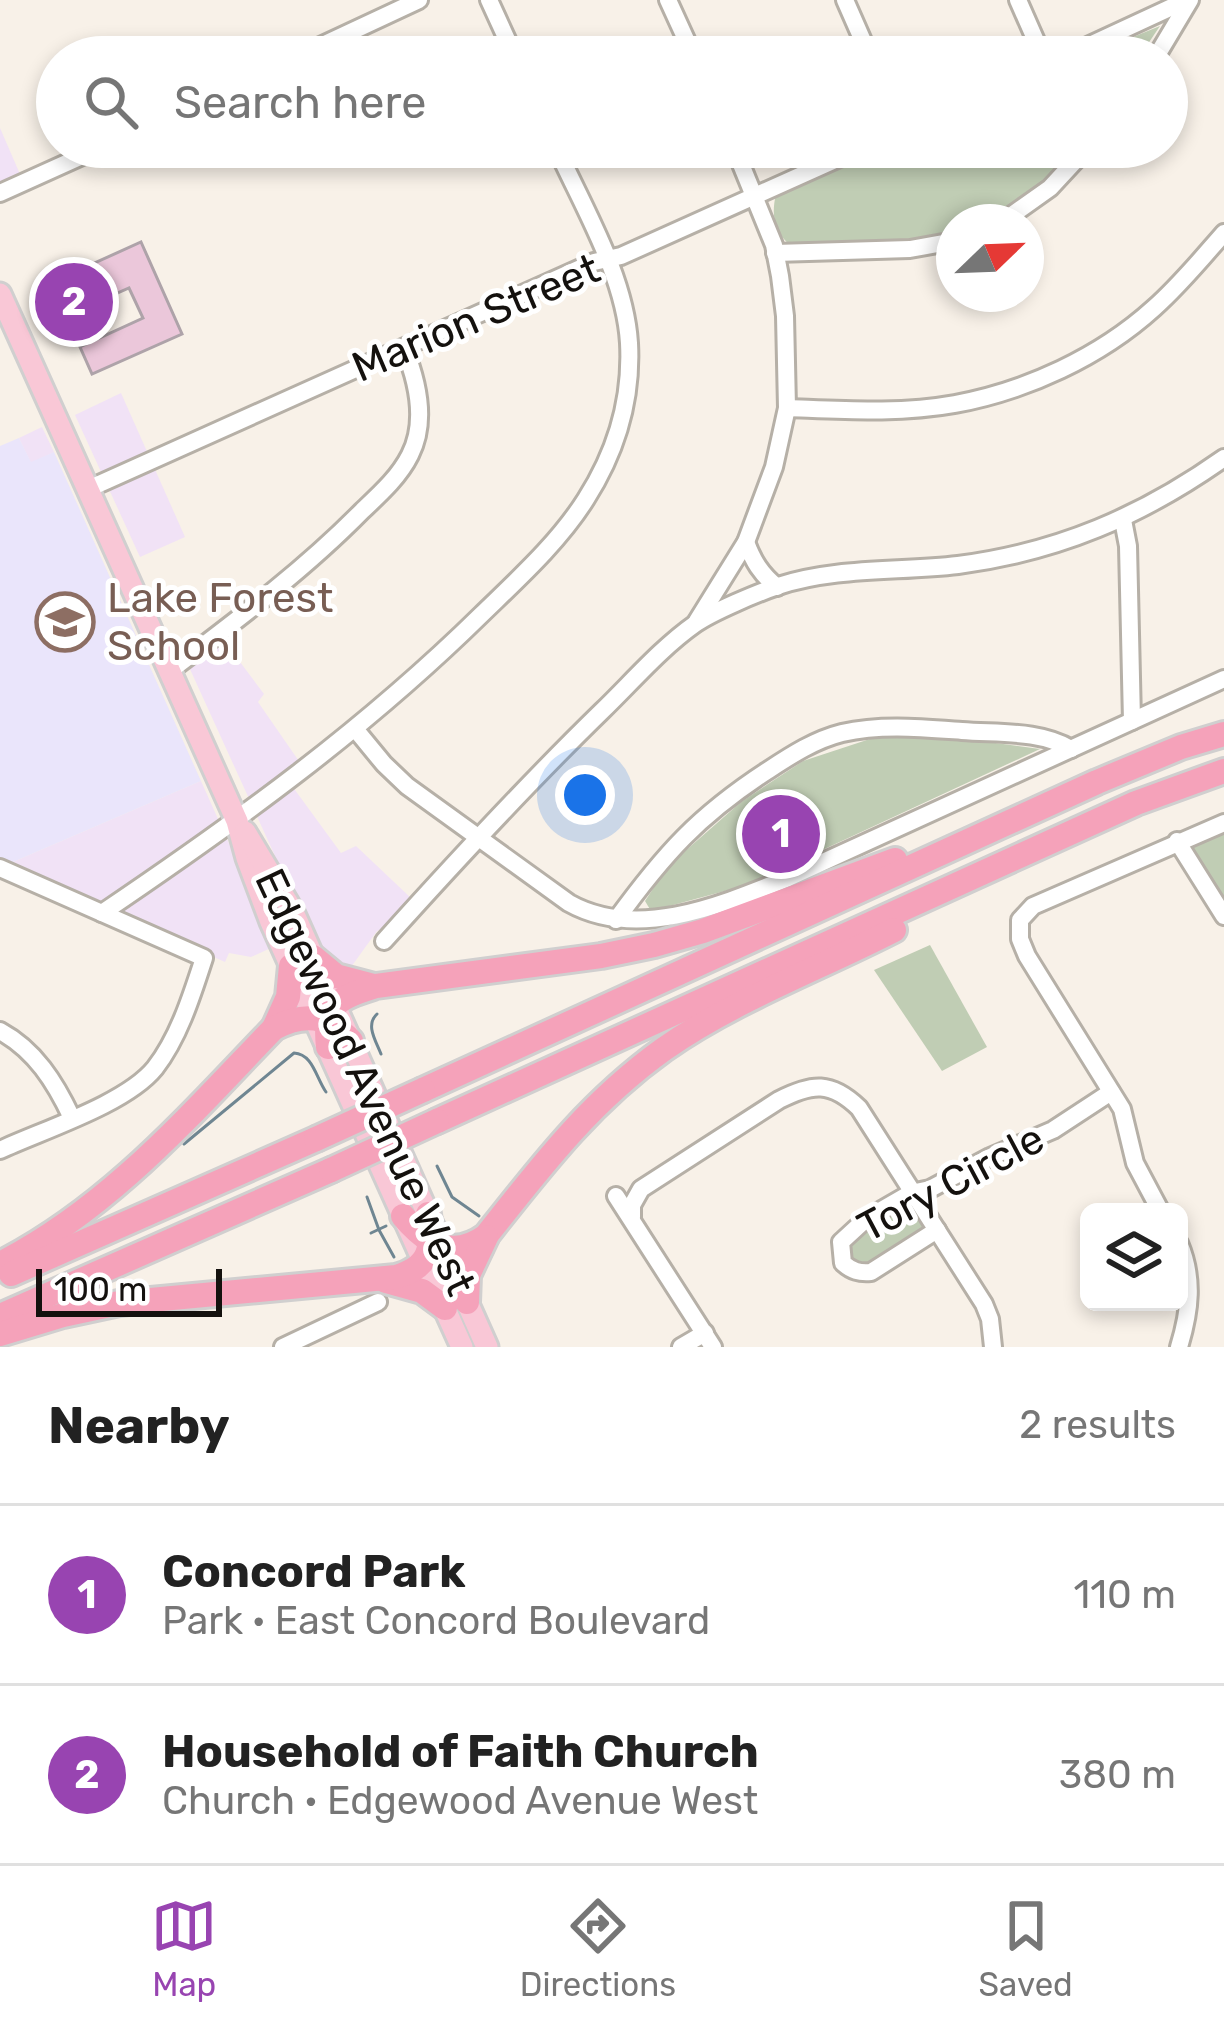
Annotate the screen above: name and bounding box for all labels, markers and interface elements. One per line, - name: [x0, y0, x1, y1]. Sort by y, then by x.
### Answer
- search box: [36, 36, 1188, 168]
- icon: search: [78, 69, 144, 135]
- text: Search here: [174, 76, 426, 129]
- north arrow: [936, 204, 1044, 312]
- street label: Marion Street: [345, 243, 607, 393]
- pin: 2: [35, 257, 113, 347]
- place label: Lake Forest School: [107, 573, 333, 671]
- school or university icon: Lake Forest School: [34, 591, 96, 653]
- your location: [555, 765, 615, 825]
- pin: 1: [742, 789, 820, 879]
- street label: Edgewood Avenue West: [244, 861, 486, 1303]
- street label: Tory Circle: [849, 1113, 1053, 1253]
- map controls: [1080, 1203, 1188, 1311]
- button: layers: [1080, 1203, 1188, 1311]
- scale bar: [36, 1263, 222, 1316]
- text: 100 m: [54, 1270, 147, 1309]
- text: Nearby: [48, 1395, 230, 1456]
- text: 2 results: [1019, 1402, 1176, 1448]
- text: Concord Park: [162, 1545, 465, 1598]
- text: 1: [77, 1572, 97, 1618]
- text: 110 m: [1074, 1572, 1176, 1618]
- text: Park · East Concord Boulevard: [162, 1598, 710, 1644]
- text: Household of Faith Church: [162, 1725, 759, 1778]
- text: 2: [74, 1752, 100, 1798]
- text: 380 m: [1059, 1752, 1176, 1798]
- text: Church · Edgewood Avenue West: [162, 1778, 758, 1824]
- tab: Map: [151, 1893, 217, 2004]
- tab: Directions: [520, 1893, 676, 2004]
- tab: Saved: [979, 1893, 1073, 2004]

